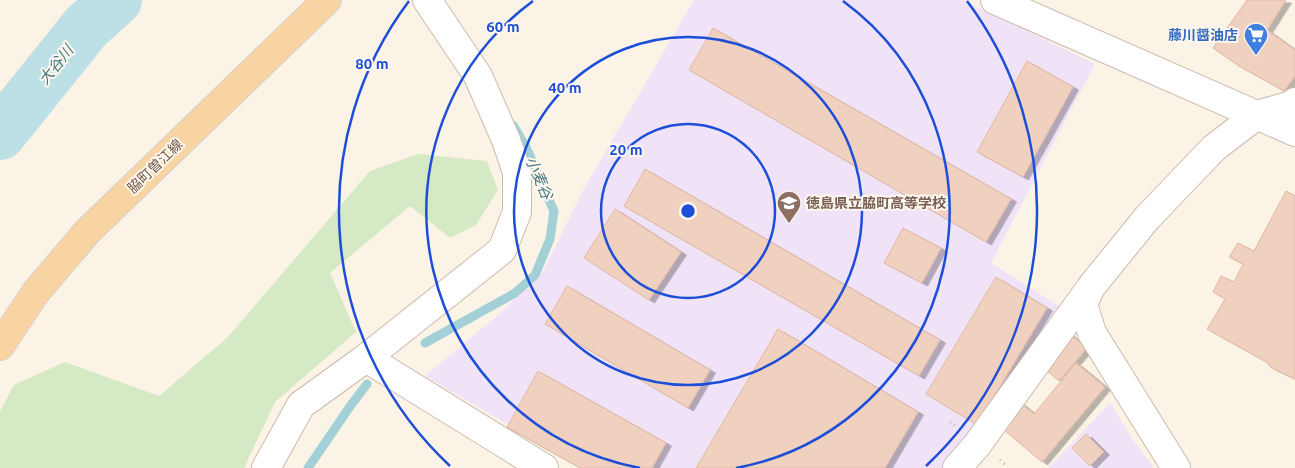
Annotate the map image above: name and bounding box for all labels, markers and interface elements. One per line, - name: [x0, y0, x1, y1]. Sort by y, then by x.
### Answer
- text: 60 m: [486, 18, 520, 35]
- supermarket icon: 藤川醤油店: [1243, 22, 1269, 56]
- place label: 藤川醤油店: [1168, 27, 1238, 43]
- water label: 大谷川: [35, 40, 78, 88]
- text: 80 m: [355, 55, 389, 72]
- text: 40 m: [548, 79, 582, 96]
- street label: 脇町曽江線: [124, 136, 186, 196]
- text: 20 m: [609, 141, 643, 158]
- water label: 小麦谷: [523, 154, 557, 204]
- school or university icon: 徳島県立脇町高等学校: [776, 190, 802, 224]
- place label: 徳島県立脇町高等学校: [806, 195, 946, 211]
- centre of rings: [679, 202, 697, 220]

